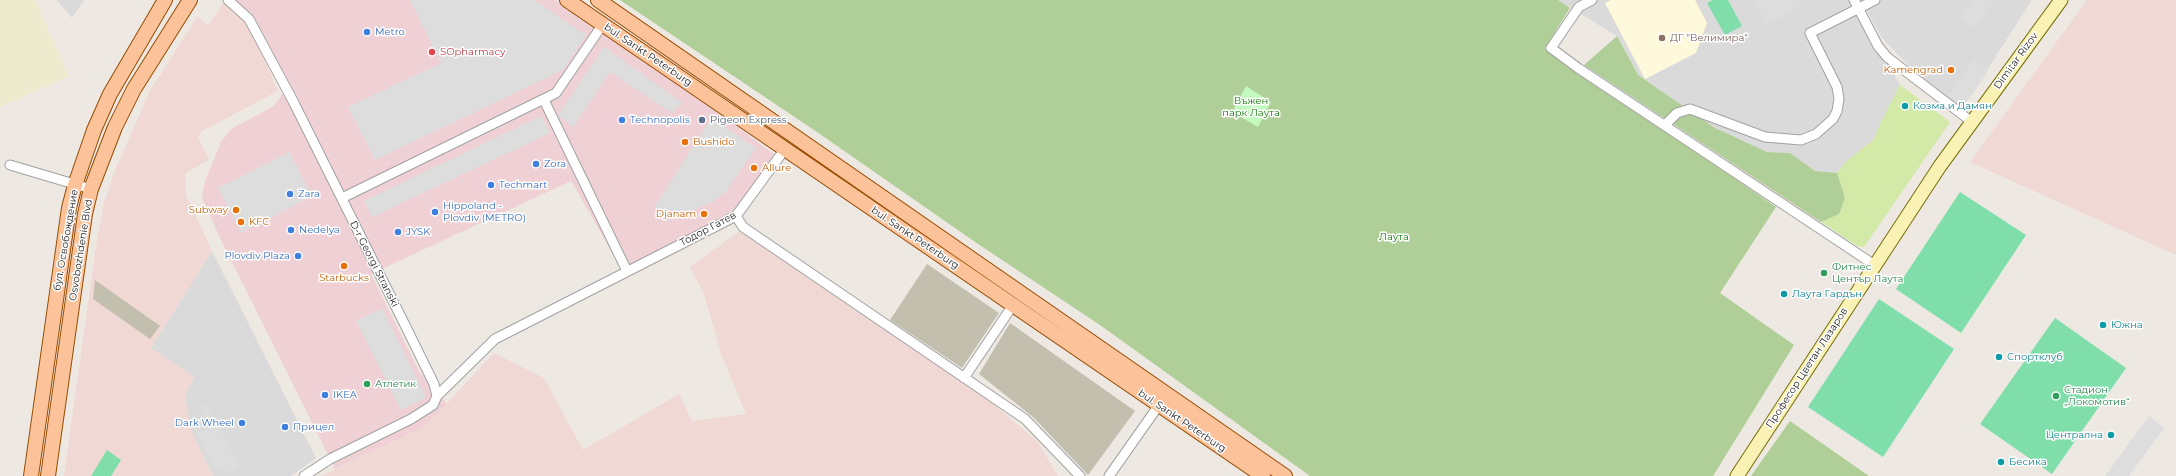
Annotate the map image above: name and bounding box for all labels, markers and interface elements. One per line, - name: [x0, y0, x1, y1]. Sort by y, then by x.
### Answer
- street label: bul. Sankt Peterburg: [602, 21, 694, 89]
- place label: Metro: [375, 26, 405, 38]
- marker: Metro: [362, 27, 372, 37]
- street label: Dimitar Rizov: [1991, 30, 2041, 92]
- place label: ДГ "Велимира": [1670, 32, 1748, 44]
- marker: ДГ "Велимира": [1657, 33, 1667, 43]
- place label: SOpharmacy: [440, 46, 505, 58]
- marker: SOpharmacy: [427, 47, 437, 57]
- place label: Kamengrad: [1884, 64, 1943, 76]
- marker: Kamengrad: [1946, 65, 1956, 75]
- park label: Въжен парк Лаута: [1222, 95, 1280, 118]
- place label: Козма и Дамян: [1913, 100, 1992, 112]
- marker: Козма и Дамян: [1900, 101, 1910, 111]
- place label: Technopolis: [630, 114, 690, 126]
- place label: Pigeon Express: [710, 114, 787, 126]
- marker: Technopolis: [617, 115, 627, 125]
- marker: Pigeon Express: [697, 115, 707, 125]
- place label: Bushido: [693, 136, 735, 148]
- marker: Bushido: [680, 137, 690, 147]
- place label: Zora: [544, 158, 566, 170]
- marker: Zora: [531, 159, 541, 169]
- place label: Allure: [762, 162, 791, 174]
- marker: Allure: [749, 163, 759, 173]
- place label: Techmart: [499, 179, 547, 191]
- marker: Techmart: [486, 180, 496, 190]
- street label: бул. Освобождение: [51, 188, 81, 292]
- place label: Zara: [298, 188, 320, 200]
- marker: Zara: [285, 189, 295, 199]
- street label: Osvobozhdenie Blvd: [67, 198, 95, 302]
- place label: Hippoland - Plovdiv (METRO): [443, 200, 526, 224]
- place label: Subway: [189, 204, 228, 216]
- street label: bul. Sankt Peterburg: [869, 204, 961, 272]
- marker: Subway: [231, 205, 241, 215]
- marker: Hippoland - Plovdiv (METRO): [430, 207, 440, 217]
- place label: Djanam: [656, 208, 696, 220]
- street label: Тодор Гатев: [678, 209, 738, 249]
- marker: Djanam: [699, 209, 709, 219]
- place label: KFC: [249, 216, 269, 228]
- marker: KFC: [236, 217, 246, 227]
- street label: D-r Georgi Stranski: [347, 219, 401, 309]
- place label: Nedelya: [299, 224, 340, 236]
- marker: Nedelya: [286, 225, 296, 235]
- place label: JYSK: [406, 226, 430, 238]
- marker: JYSK: [393, 227, 403, 237]
- park label: Лаута: [1379, 231, 1409, 243]
- place label: Plovdiv Plaza: [224, 250, 290, 262]
- marker: Plovdiv Plaza: [293, 251, 303, 261]
- marker: Starbucks: [339, 261, 349, 271]
- place label: Фитнес Център Лаута: [1832, 261, 1903, 284]
- marker: Фитнес Център Лаута: [1819, 268, 1829, 278]
- place label: Starbucks: [319, 272, 369, 284]
- place label: Лаута Гардън: [1792, 288, 1862, 300]
- marker: Лаута Гардън: [1779, 289, 1789, 299]
- street label: Професор Цветан Лазаров: [1763, 305, 1851, 431]
- place label: Южна: [2111, 319, 2143, 331]
- marker: Южна: [2098, 320, 2108, 330]
- place label: Спортклуб: [2007, 351, 2063, 363]
- marker: Спортклуб: [1994, 352, 2004, 362]
- place label: Атлетик: [375, 378, 416, 390]
- marker: Атлетик: [362, 379, 372, 389]
- place label: Стадион „Локомотив“: [2064, 384, 2130, 408]
- street label: bul. Sankt Peterburg: [1136, 387, 1228, 455]
- place label: IKEA: [333, 389, 357, 401]
- marker: IKEA: [320, 390, 330, 400]
- marker: Стадион „Локомотив“: [2051, 391, 2061, 401]
- place label: Dark Wheel: [175, 417, 234, 429]
- marker: Dark Wheel: [237, 418, 247, 428]
- place label: Прицел: [293, 421, 334, 433]
- marker: Прицел: [280, 422, 290, 432]
- place label: Централна: [2046, 429, 2103, 441]
- marker: Централна: [2106, 430, 2116, 440]
- place label: Бесика: [2009, 456, 2046, 468]
- marker: Бесика: [1996, 457, 2006, 467]

